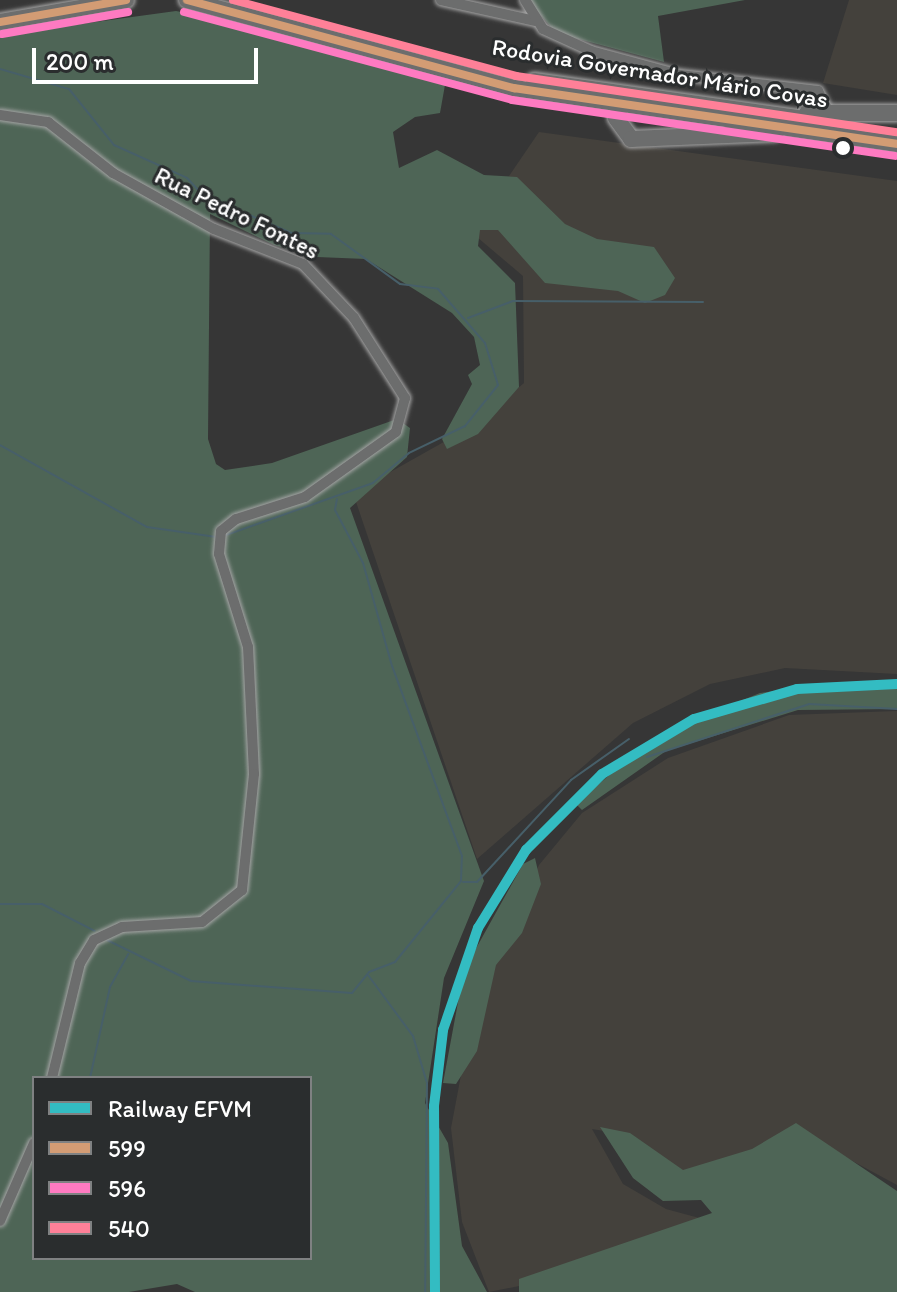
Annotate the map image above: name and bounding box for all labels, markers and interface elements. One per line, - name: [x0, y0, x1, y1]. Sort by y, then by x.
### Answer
- scale bar: [36, 32, 262, 82]
- street label: Rodovia Governador Mário Covas: [490, 32, 830, 114]
- text: 200 m: [46, 47, 114, 76]
- unlabelled marker: [835, 140, 851, 156]
- street label: Rua Pedro Fontes: [151, 161, 323, 265]
- legend: [32, 1076, 312, 1260]
- text: Railway EFVM: [108, 1094, 252, 1123]
- text: 599: [108, 1134, 146, 1163]
- text: 596: [108, 1174, 146, 1203]
- text: 540: [108, 1214, 150, 1243]

